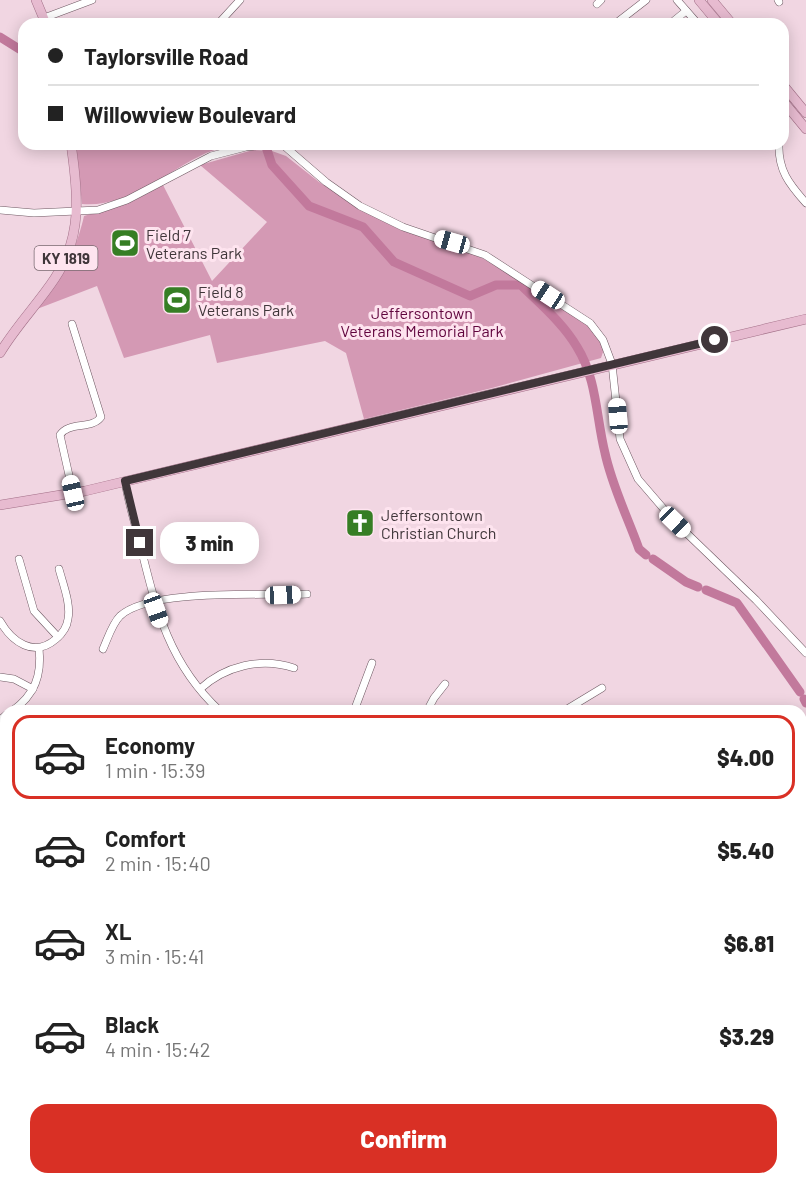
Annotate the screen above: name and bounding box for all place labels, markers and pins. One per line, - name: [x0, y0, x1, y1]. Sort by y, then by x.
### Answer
- place label: Field 7 Veterans Park: [146, 225, 242, 262]
- sports icon: Field 7 Veterans Park: [109, 227, 141, 259]
- place label: Field 8 Veterans Park: [198, 282, 294, 319]
- sports icon: Field 8 Veterans Park: [161, 284, 193, 316]
- place label: Jeffersontown Christian Church: [381, 505, 496, 542]
- church icon: Jeffersontown Christian Church: [344, 507, 376, 539]

